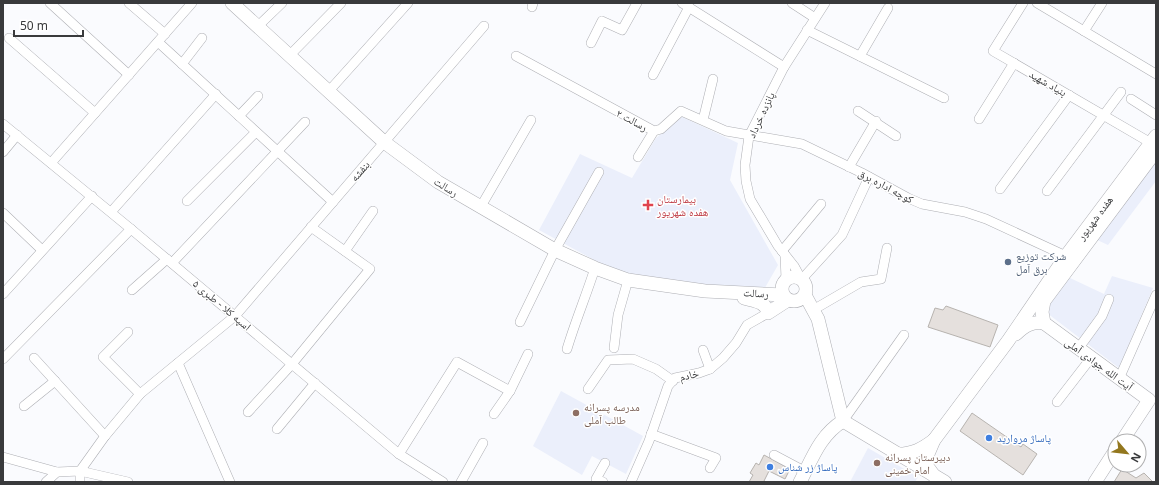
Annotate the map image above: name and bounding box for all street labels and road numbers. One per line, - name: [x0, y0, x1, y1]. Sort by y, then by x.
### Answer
- street label: بنیاد شهید: [1027, 66, 1070, 99]
- street label: پانزده خرداد: [743, 89, 778, 140]
- street label: رسالت ۲: [614, 105, 651, 134]
- street label: بنفشه: [346, 157, 373, 184]
- street label: کوچه اداره برق: [856, 165, 917, 207]
- street label: رسالت: [431, 173, 461, 200]
- street label: هفده شهریور: [1073, 192, 1116, 244]
- street label: اسپه کلا - طبری ۵: [190, 276, 255, 333]
- street label: رسالت: [743, 284, 769, 301]
- street label: آیت الله جوادی آملی: [1062, 334, 1136, 393]
- street label: خادم: [677, 365, 700, 384]

